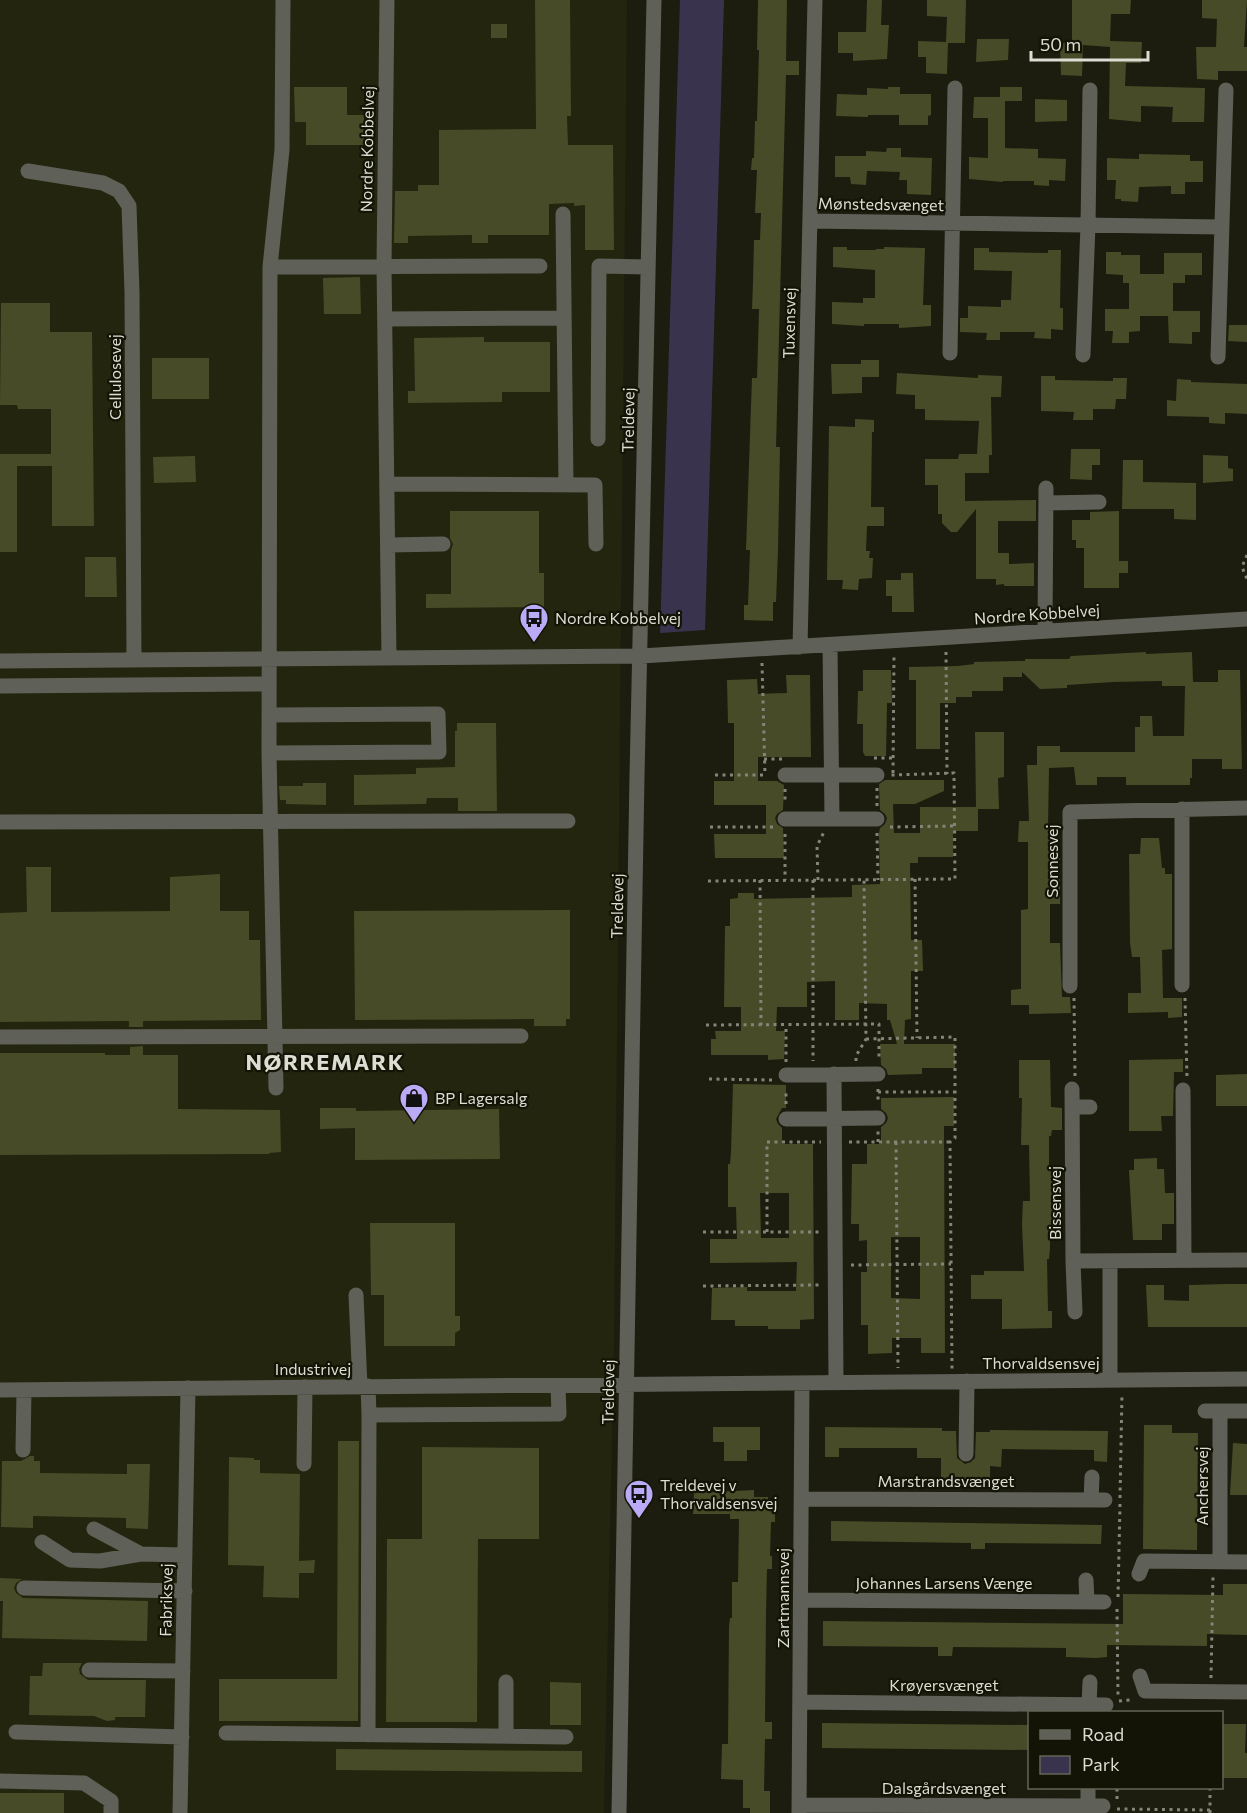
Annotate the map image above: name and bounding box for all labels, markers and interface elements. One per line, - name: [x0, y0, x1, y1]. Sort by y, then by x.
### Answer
- scale bar: [1031, 24, 1148, 62]
- text: 50 m: [1040, 33, 1081, 55]
- street label: Nordre Kobbelvej: [356, 86, 377, 212]
- street label: Mønstedsvænget: [818, 193, 945, 214]
- street label: Tuxensvej: [778, 287, 799, 359]
- street label: Cellulosevej: [105, 334, 124, 420]
- street label: Treldevej: [617, 387, 638, 453]
- street label: Nordre Kobbelvej: [973, 600, 1101, 627]
- bus stop icon: Nordre Kobbelvej: [518, 602, 550, 644]
- place label: Nordre Kobbelvej: [555, 608, 681, 627]
- street label: Sonnesvej: [1042, 824, 1061, 898]
- street label: Treldevej: [606, 873, 627, 939]
- district label: NØRREMARK: [245, 1048, 405, 1075]
- shop icon: BP Lagersalg: [398, 1082, 430, 1124]
- place label: BP Lagersalg: [435, 1088, 528, 1107]
- street label: Bissensvej: [1045, 1166, 1064, 1240]
- street label: Thorvaldsensvej: [982, 1353, 1100, 1372]
- street label: Industrivej: [275, 1359, 351, 1378]
- street label: Treldevej: [597, 1359, 618, 1425]
- street label: Anchersvej: [1192, 1446, 1211, 1526]
- street label: Marstrandsvænget: [877, 1471, 1015, 1490]
- place label: Treldevej v Thorvaldsensvej: [660, 1475, 778, 1512]
- bus stop icon: Treldevej v Thorvaldsensvej: [623, 1478, 655, 1520]
- street label: Zartmannsvej: [773, 1548, 792, 1648]
- street label: Fabriksvej: [155, 1563, 176, 1637]
- street label: Johannes Larsens Vænge: [855, 1573, 1033, 1592]
- street label: Krøyersvænget: [889, 1675, 999, 1694]
- legend: [1028, 1711, 1223, 1789]
- text: Road: [1082, 1723, 1124, 1745]
- text: Park: [1082, 1753, 1120, 1775]
- street label: Dalsgårdsvænget: [882, 1778, 1007, 1797]

